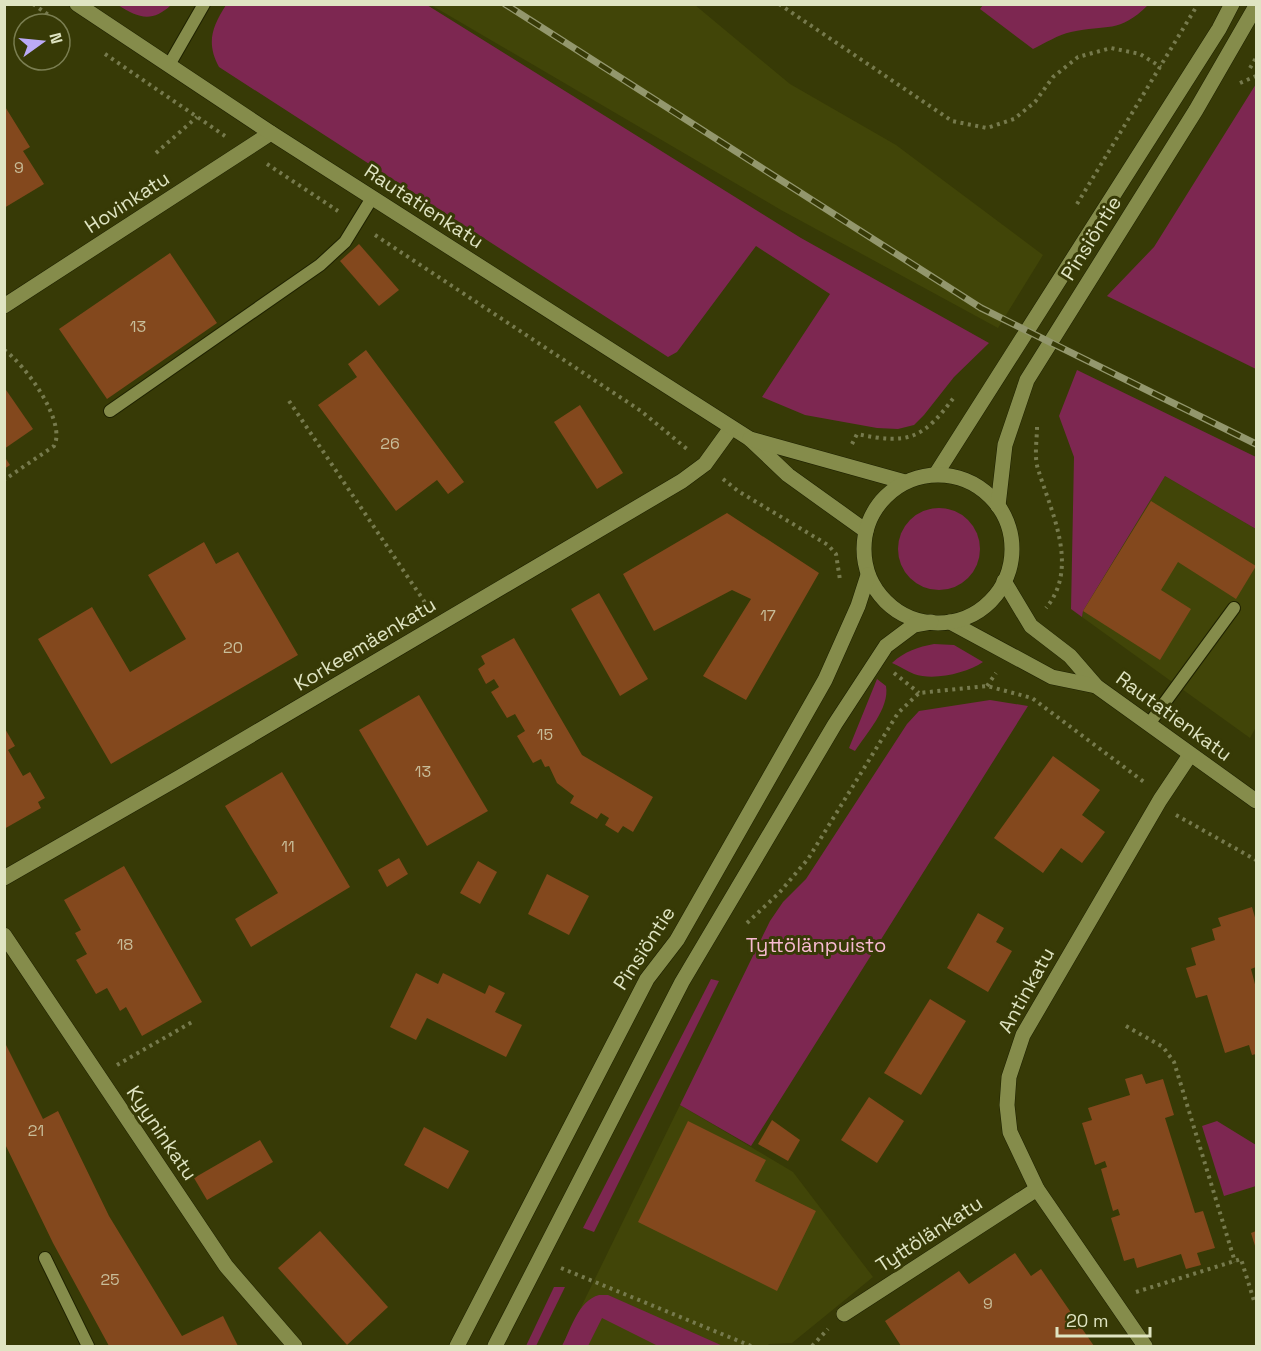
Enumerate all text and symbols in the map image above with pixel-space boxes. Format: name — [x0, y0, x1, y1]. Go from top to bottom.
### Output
north arrow — [12, 12, 72, 72]
text: N — [44, 30, 68, 46]
house number: 9 — [14, 157, 24, 178]
street label: Rautatienkatu — [359, 158, 489, 254]
street label: Hovinkatu — [80, 165, 174, 239]
street label: Pinsiöntie — [1055, 191, 1127, 285]
house number: 13 — [130, 316, 146, 337]
house number: 26 — [380, 433, 400, 454]
street label: Korkeemäenkatu — [289, 591, 441, 697]
house number: 17 — [760, 605, 776, 626]
house number: 20 — [223, 637, 243, 658]
street label: Rautatienkatu — [1111, 665, 1237, 767]
house number: 15 — [537, 724, 553, 745]
house number: 13 — [415, 761, 431, 782]
house number: 11 — [281, 836, 295, 857]
street label: Pinsiöntie — [607, 901, 681, 995]
park label: Tyttölänpuisto — [746, 932, 886, 958]
house number: 18 — [117, 934, 133, 955]
street label: Antinkatu — [992, 943, 1060, 1037]
street label: Kyyninkatu — [121, 1081, 203, 1185]
house number: 21 — [28, 1120, 44, 1141]
street label: Tyttölänkatu — [871, 1190, 987, 1278]
house number: 25 — [100, 1269, 120, 1290]
house number: 9 — [983, 1293, 993, 1314]
scale bar — [1057, 1300, 1150, 1338]
text: 20 m — [1066, 1309, 1109, 1332]

